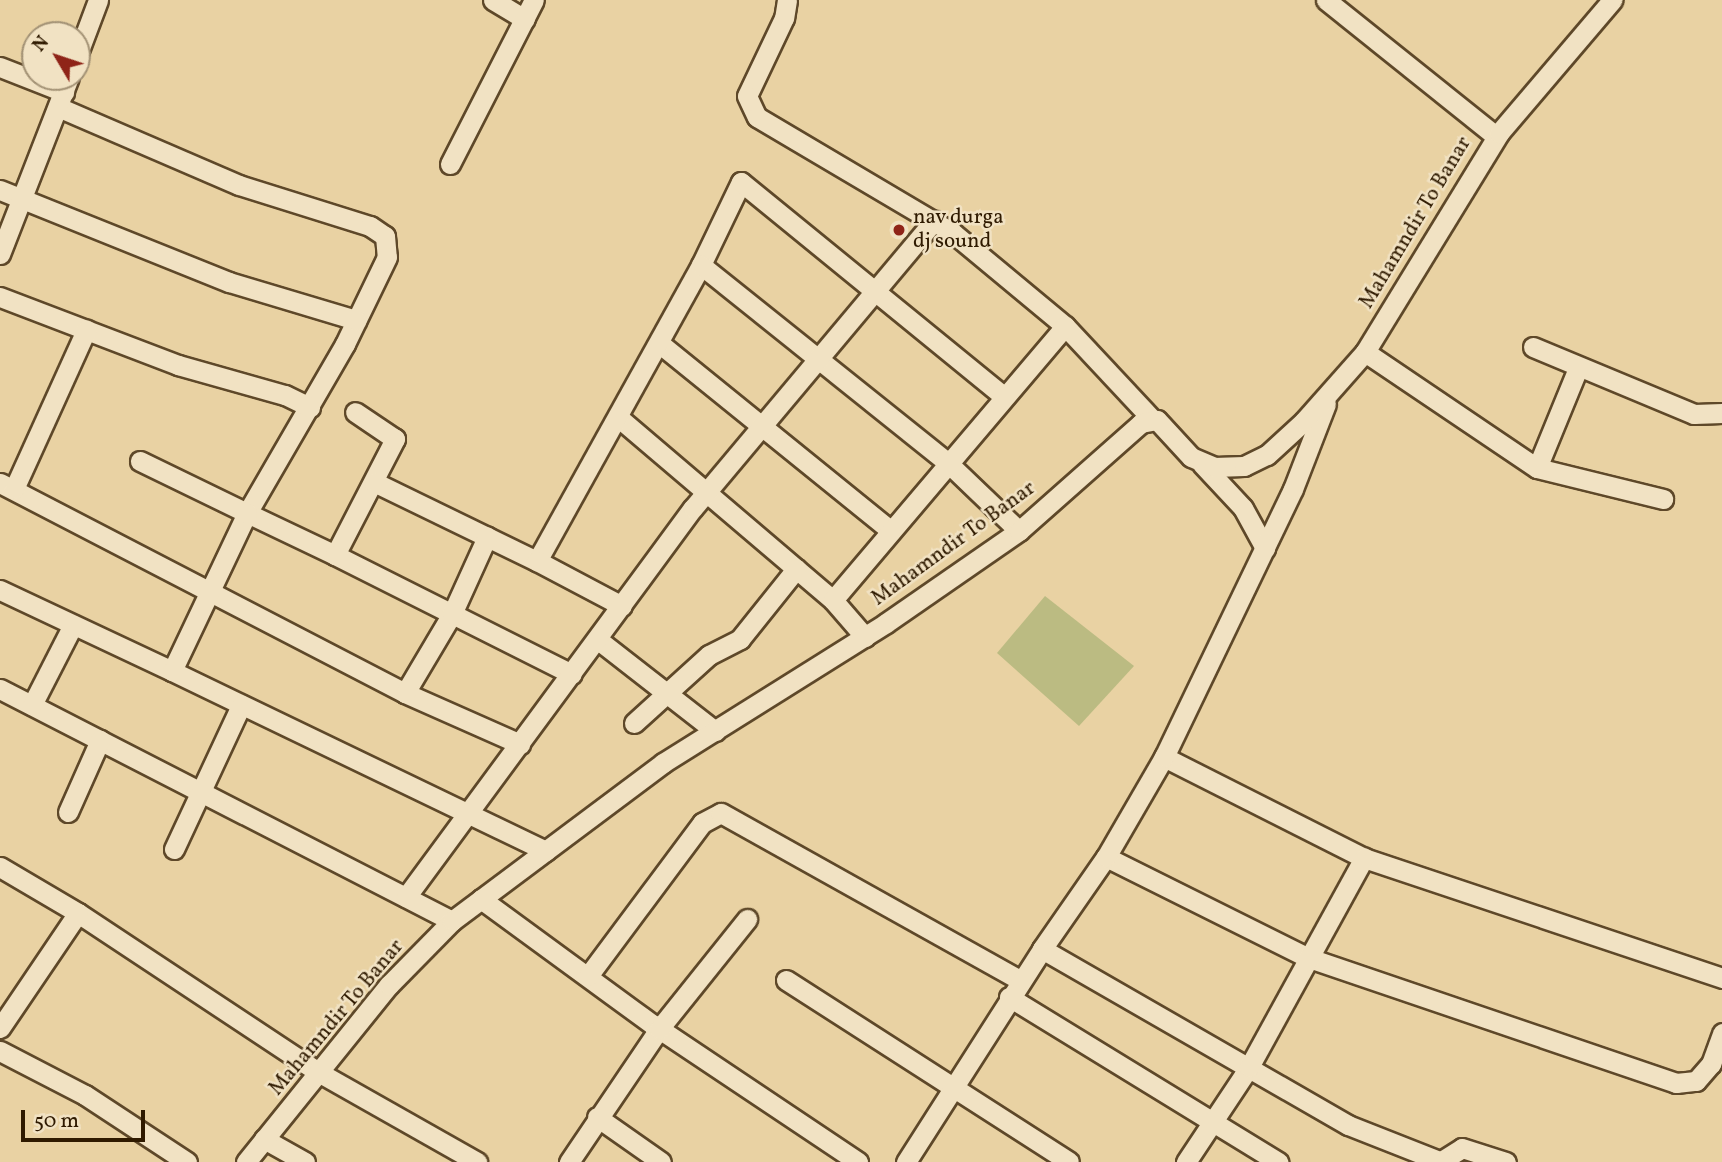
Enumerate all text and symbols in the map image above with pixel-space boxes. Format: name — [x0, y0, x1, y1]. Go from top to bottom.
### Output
north arrow — [21, 21, 91, 91]
text: N — [27, 31, 56, 58]
street label: Mahamndir To Banar — [1355, 132, 1477, 314]
place label: nav durga dj sound — [913, 205, 1004, 255]
marker: nav durga dj sound — [891, 222, 907, 238]
street label: Mahamndir To Banar — [867, 476, 1041, 612]
street label: Mahamndir To Banar — [264, 935, 410, 1101]
scale bar — [24, 1096, 149, 1140]
text: 50 m — [34, 1107, 79, 1136]

